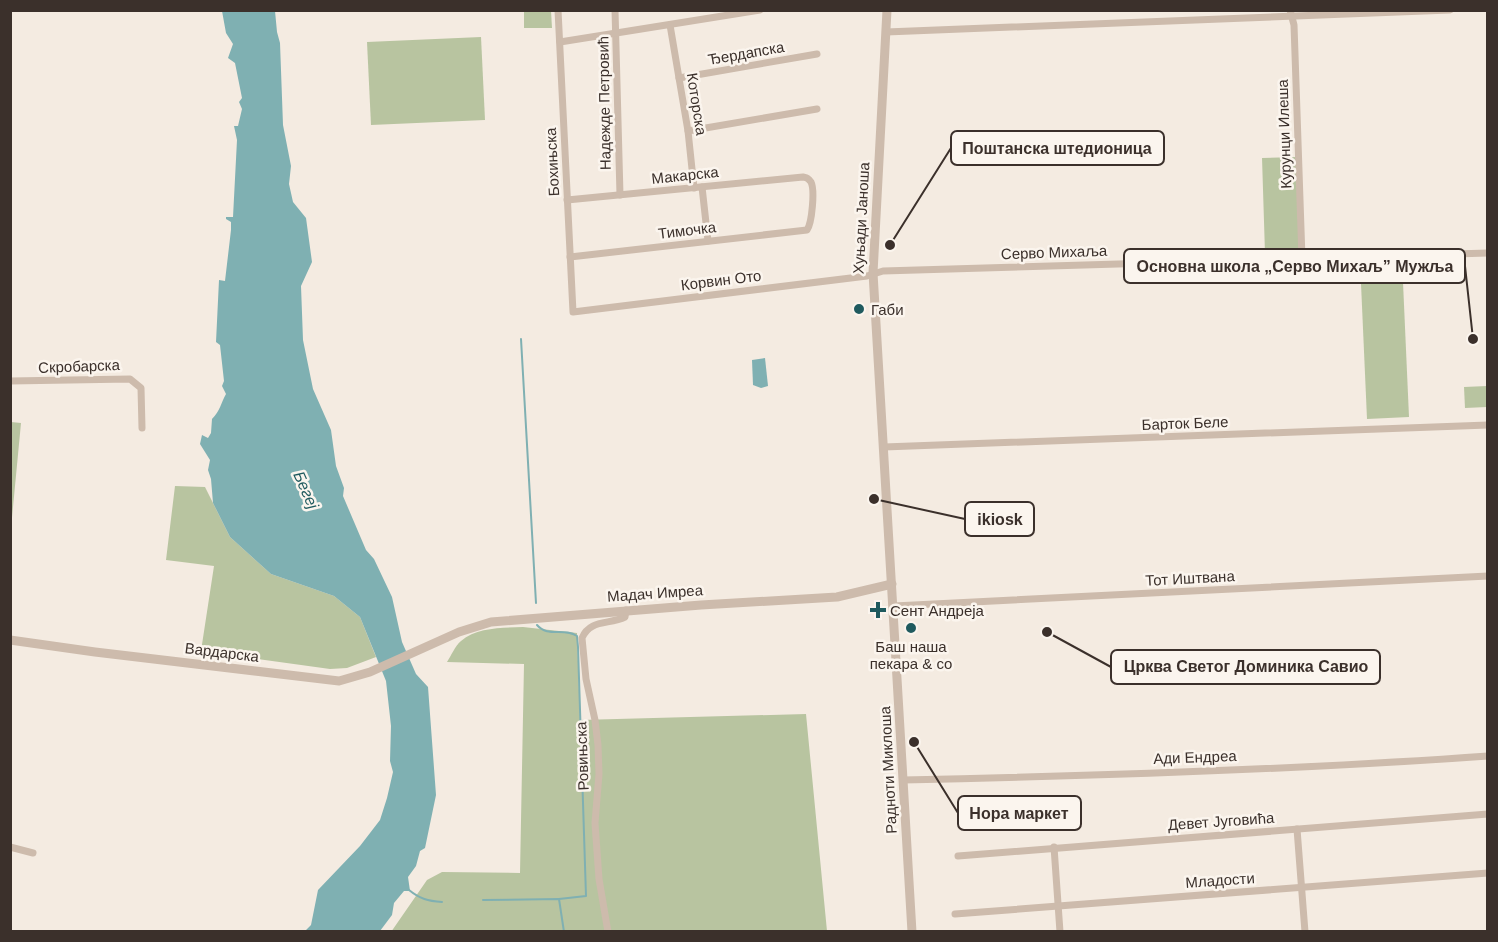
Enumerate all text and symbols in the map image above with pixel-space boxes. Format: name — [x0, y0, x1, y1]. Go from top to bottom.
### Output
street label: Надежде Петровић — [594, 36, 614, 170]
street label: Ђердапска — [706, 38, 786, 68]
street label: Которска — [684, 72, 710, 137]
street label: Курунци Илеша — [1274, 78, 1294, 189]
street label: Бохињска — [542, 127, 562, 197]
callout: Поштанска штедионица — [951, 131, 1164, 165]
text: Поштанска штедионица — [962, 140, 1152, 157]
street label: Хуњади Јаноша — [850, 161, 872, 274]
street label: Макарска — [651, 163, 720, 187]
street label: Тимочка — [657, 218, 718, 242]
street label: Серво Михаља — [1001, 242, 1108, 262]
callout: Основна школа „Серво Михаљ” Мужља — [1124, 249, 1465, 283]
text: Основна школа „Серво Михаљ” Мужља — [1137, 258, 1453, 275]
street label: Корвин Ото — [680, 267, 762, 293]
place label: Габи — [871, 301, 904, 318]
marker: Габи — [852, 302, 866, 316]
street label: Скробарска — [38, 356, 121, 376]
street label: Барток Беле — [1141, 413, 1229, 433]
water label: Бегеј — [290, 469, 322, 512]
callout: ikiosk — [965, 502, 1034, 536]
text: ikiosk — [977, 511, 1023, 528]
street label: Тот Иштвана — [1145, 567, 1236, 589]
street label: Мадач Имреа — [607, 581, 704, 605]
place label: Сент Андреја — [890, 602, 985, 619]
marker: Сент Андреја — [871, 603, 885, 617]
marker: Баш наша пекара & co — [904, 621, 918, 635]
place label: Баш наша пекара & co — [870, 638, 952, 672]
street label: Вардарска — [184, 639, 261, 665]
callout: Црква Светог Доминика Савио — [1111, 650, 1380, 684]
text: Црква Светог Доминика Савио — [1124, 658, 1369, 675]
street label: Радноти Миклоша — [876, 705, 900, 834]
street label: Ровињска — [572, 721, 592, 791]
street label: Ади Ендреа — [1153, 747, 1238, 767]
callout: Нора маркет — [958, 796, 1081, 830]
text: Нора маркет — [969, 805, 1069, 822]
street label: Девет Југовића — [1167, 809, 1275, 833]
street label: Младости — [1185, 869, 1255, 891]

